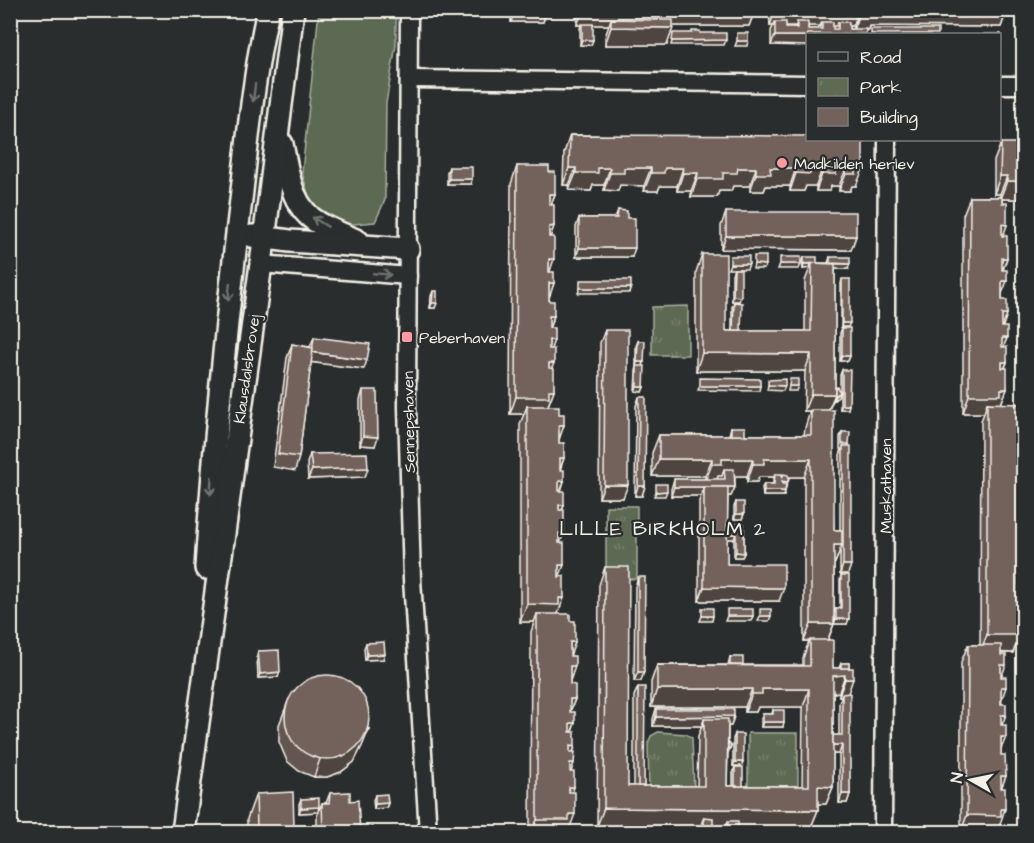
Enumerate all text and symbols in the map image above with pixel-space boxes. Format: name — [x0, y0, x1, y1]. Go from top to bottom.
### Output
legend — [806, 33, 1001, 141]
text: Road — [860, 45, 901, 70]
text: Park — [860, 75, 902, 100]
one-way arrow — [248, 83, 259, 103]
text: Building — [860, 105, 918, 131]
place label: Madkilden herlev — [794, 153, 915, 175]
marker: Madkilden herlev — [775, 156, 789, 170]
one-way arrow — [311, 216, 328, 229]
one-way arrow — [372, 269, 392, 280]
one-way arrow — [224, 281, 235, 301]
street label: Klausdalsbrovej — [228, 313, 266, 425]
place label: Peberhaven — [419, 327, 505, 349]
marker: Peberhaven — [400, 330, 414, 344]
street label: Sennepshaven — [397, 371, 421, 473]
street label: Muskathaven — [875, 439, 897, 533]
one-way arrow — [206, 475, 217, 495]
district label: LILLE BIRKHOLM 2 — [559, 515, 767, 543]
north arrow — [941, 750, 1001, 810]
text: N — [946, 771, 969, 784]

